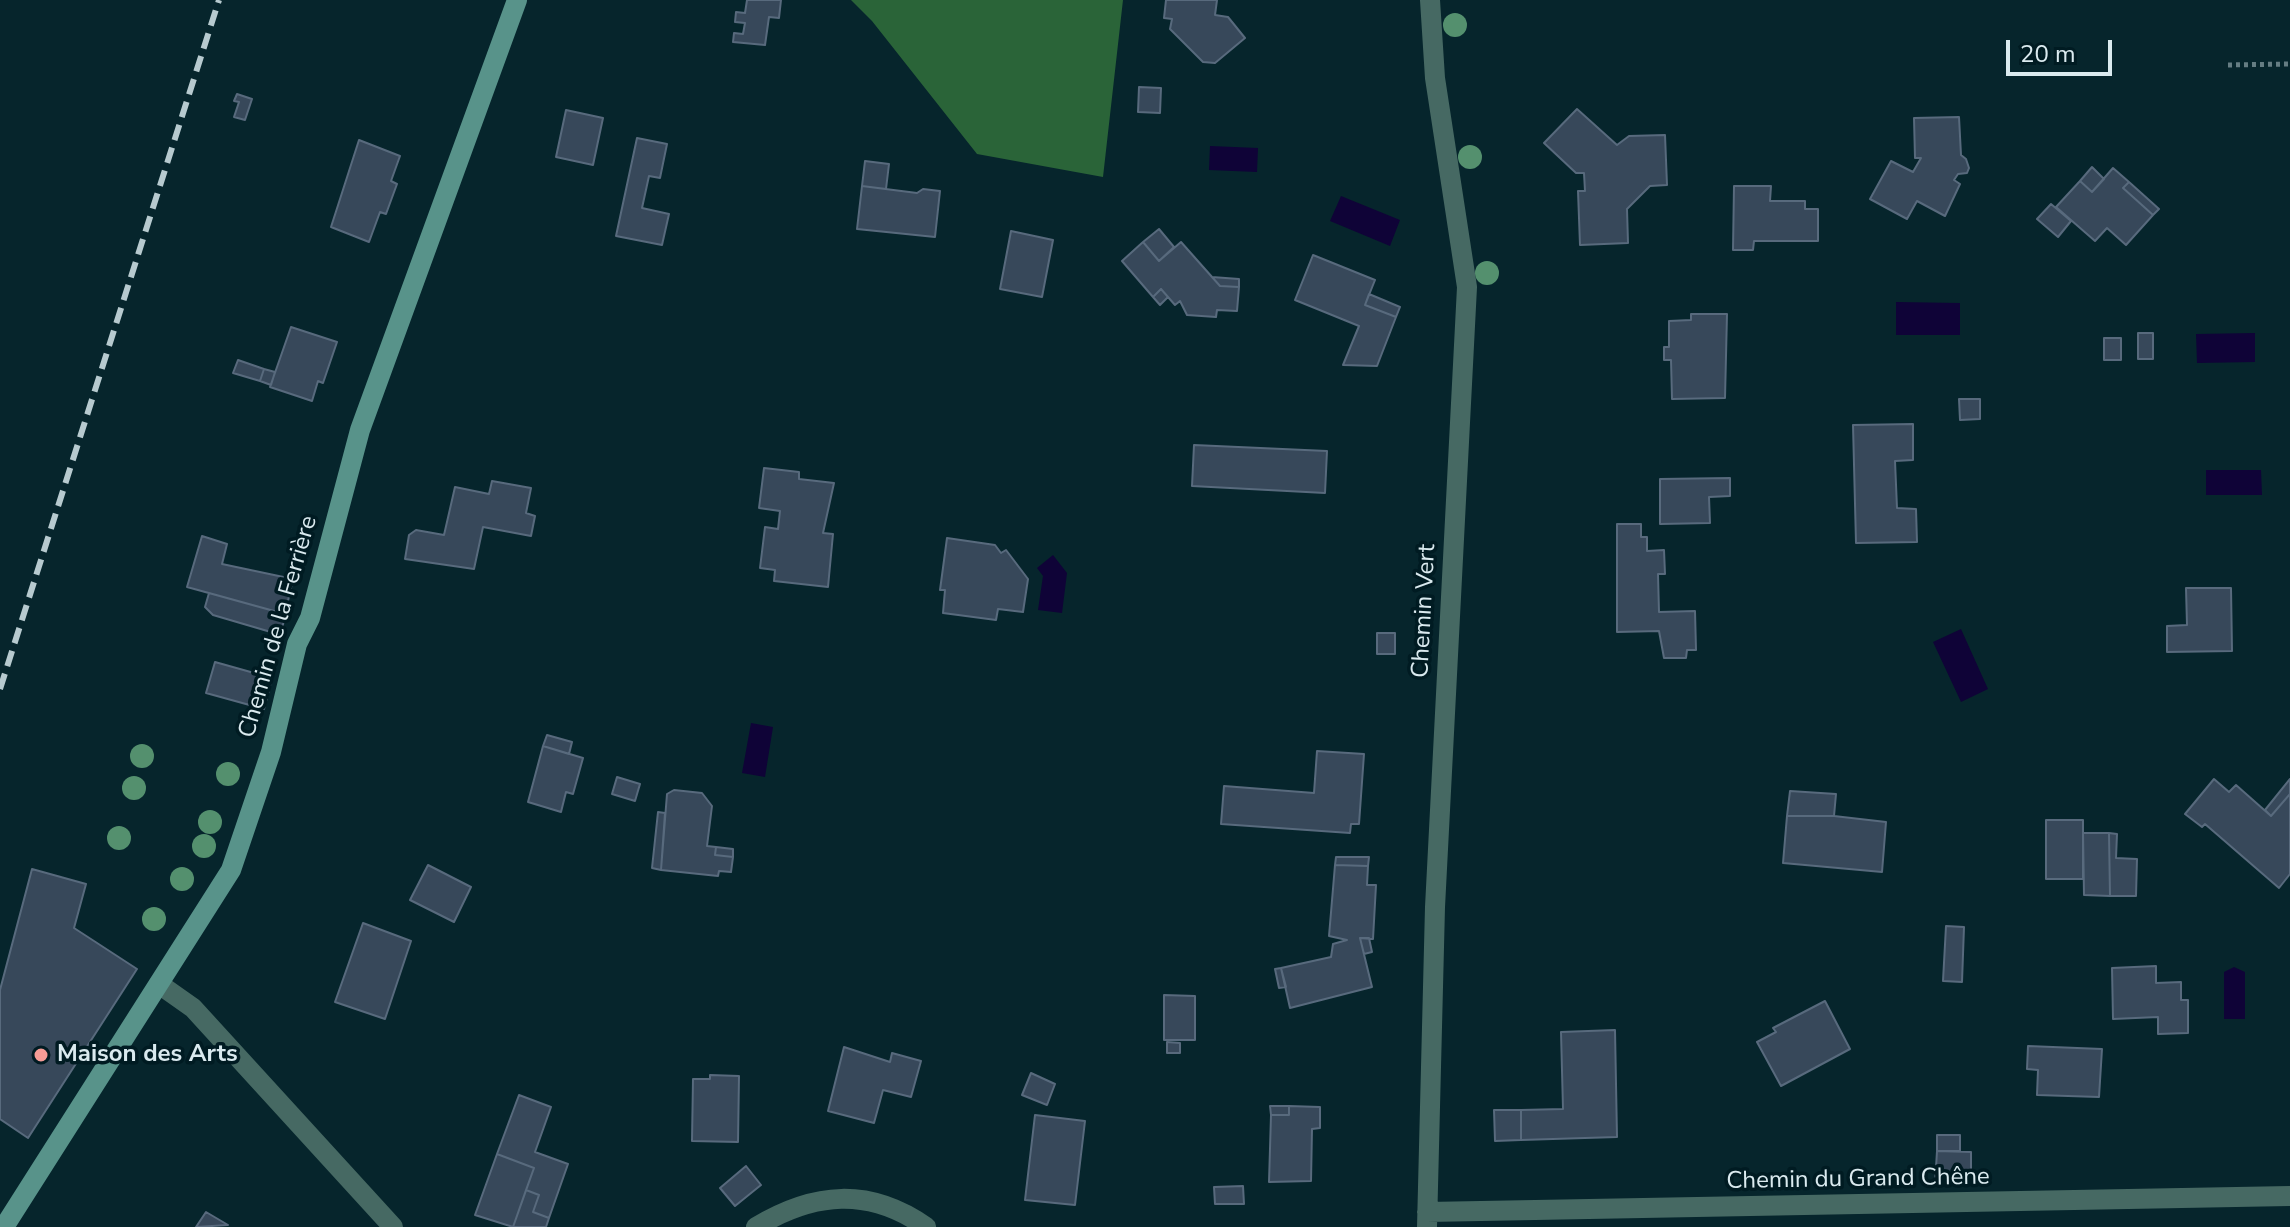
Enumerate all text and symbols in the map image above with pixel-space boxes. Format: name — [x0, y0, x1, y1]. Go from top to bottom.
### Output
scale bar — [2010, 24, 2116, 74]
text: 20 m — [2020, 38, 2076, 70]
street label: Chemin de la Ferrière — [234, 513, 324, 741]
street label: Chemin Vert — [1407, 543, 1443, 679]
place label: Maison des Arts — [57, 1041, 238, 1069]
marker: Maison des Arts — [32, 1046, 50, 1064]
street label: Chemin du Grand Chêne — [1726, 1163, 1990, 1197]

